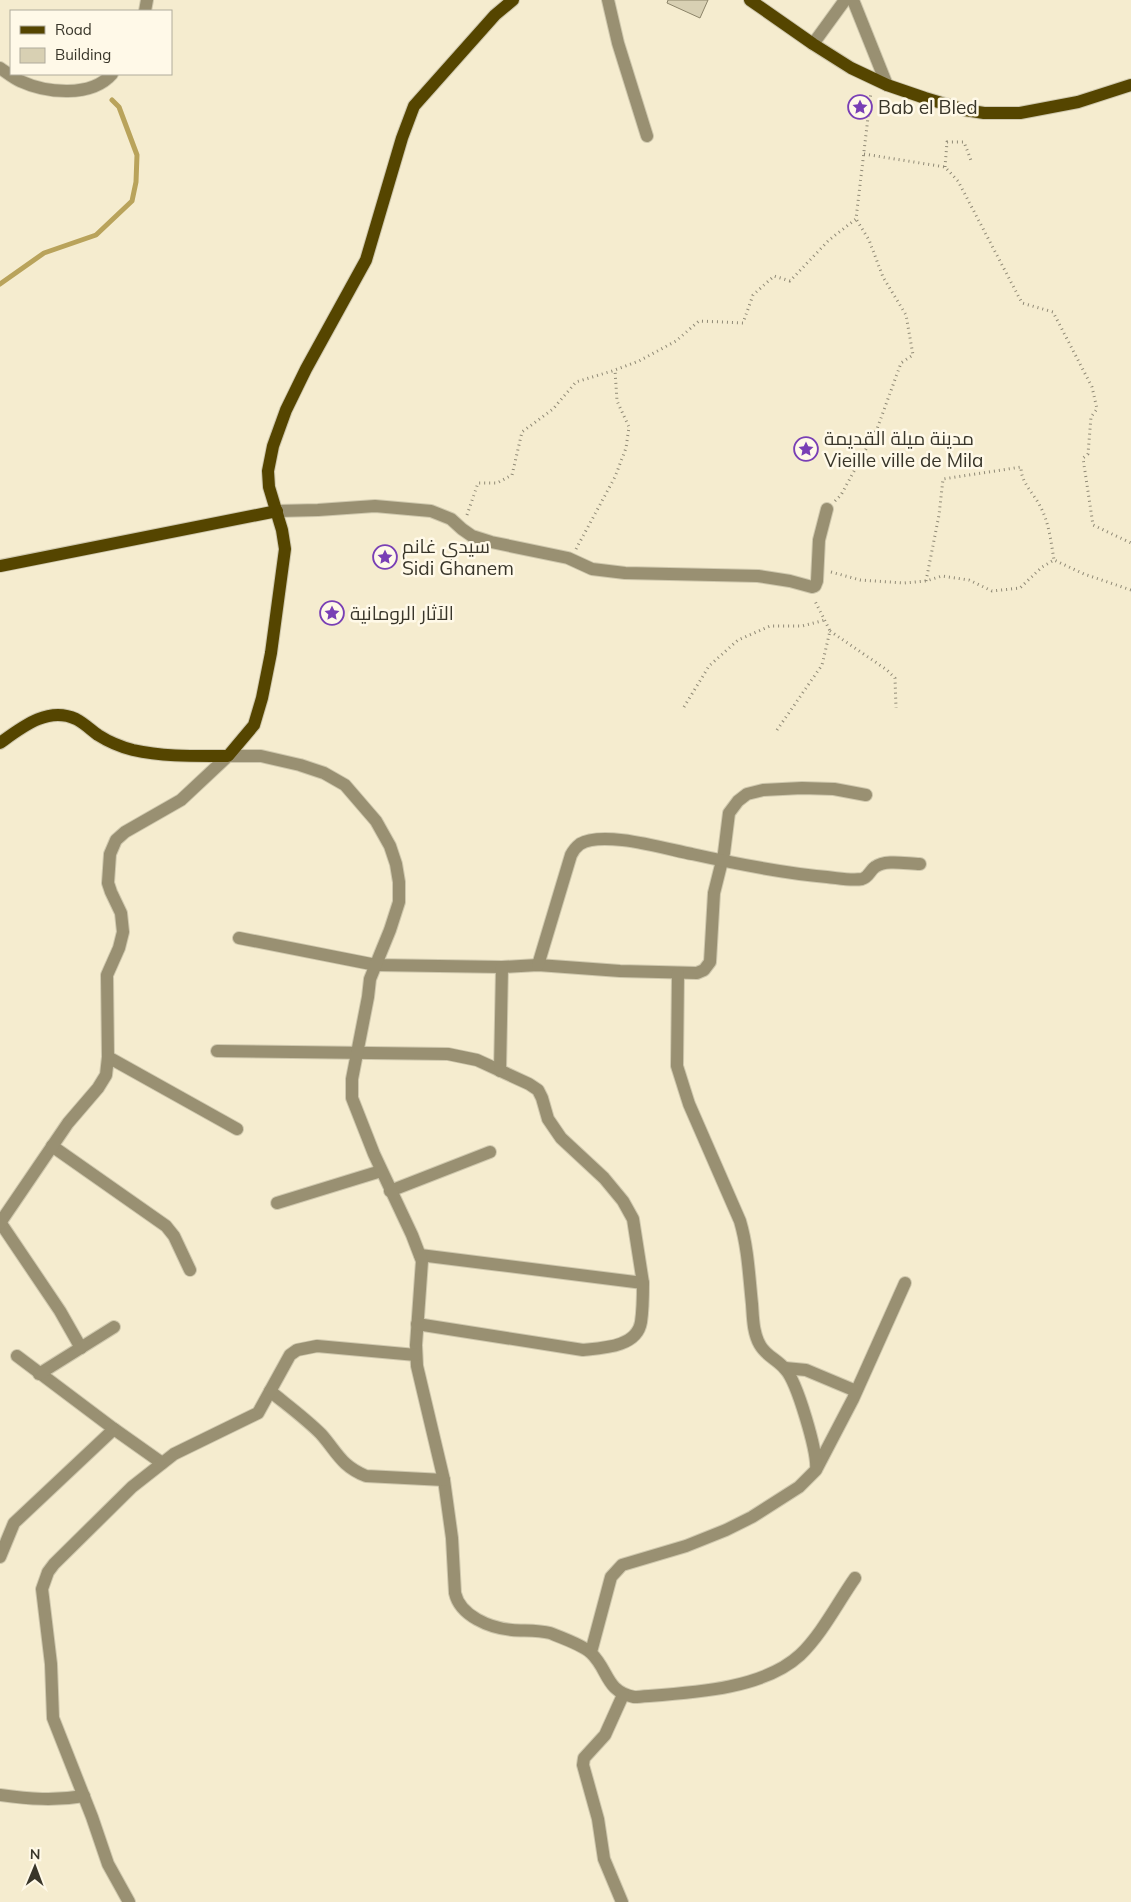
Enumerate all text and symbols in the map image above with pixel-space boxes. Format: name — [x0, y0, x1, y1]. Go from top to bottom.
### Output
legend — [10, 10, 172, 75]
text: Road — [55, 20, 92, 39]
text: Building — [55, 45, 111, 64]
place icon: Bab el Bled — [847, 94, 873, 120]
place label: Bab el Bled — [878, 95, 978, 119]
place label: مدينة ميلة القديمة Vieille ville de Mila — [824, 426, 983, 472]
place icon: مدينة ميلة القديمة Vieille ville de Mila — [793, 436, 819, 462]
place label: سيدي غانم Sidi Ghanem — [402, 534, 514, 580]
place icon: سيدي غانم Sidi Ghanem — [372, 544, 398, 570]
place icon: الآثار الرومانية — [319, 600, 345, 626]
place label: الآثار الرومانية — [350, 601, 454, 625]
north arrow — [10, 1842, 60, 1892]
text: N — [30, 1845, 41, 1863]

